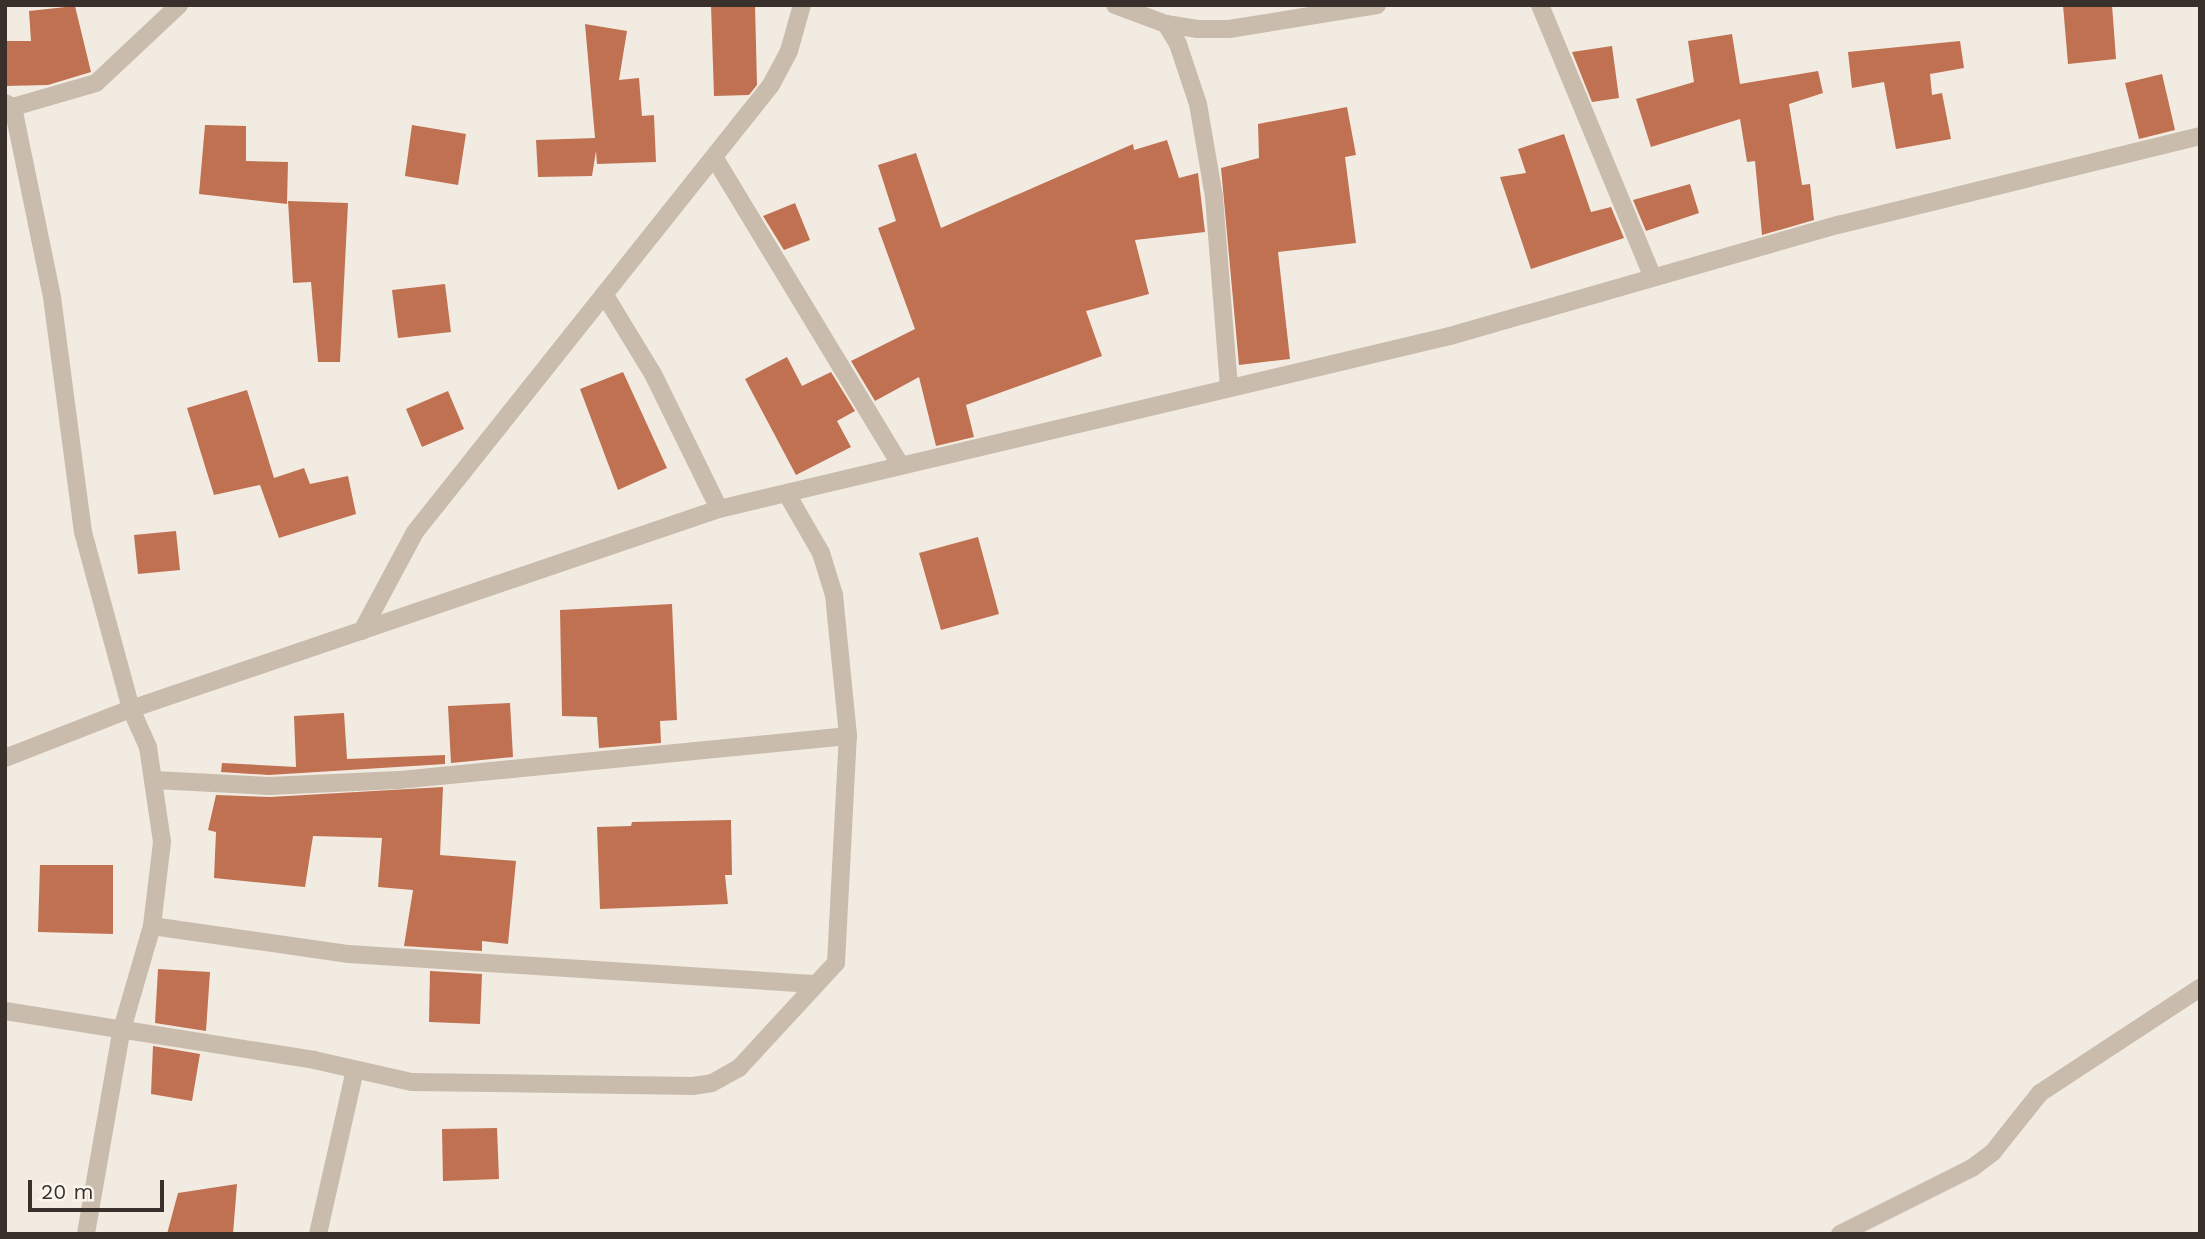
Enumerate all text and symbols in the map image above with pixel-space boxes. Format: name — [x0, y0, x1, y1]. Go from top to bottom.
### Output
scale bar — [32, 1166, 168, 1210]
text: 20 m — [41, 1179, 93, 1204]

